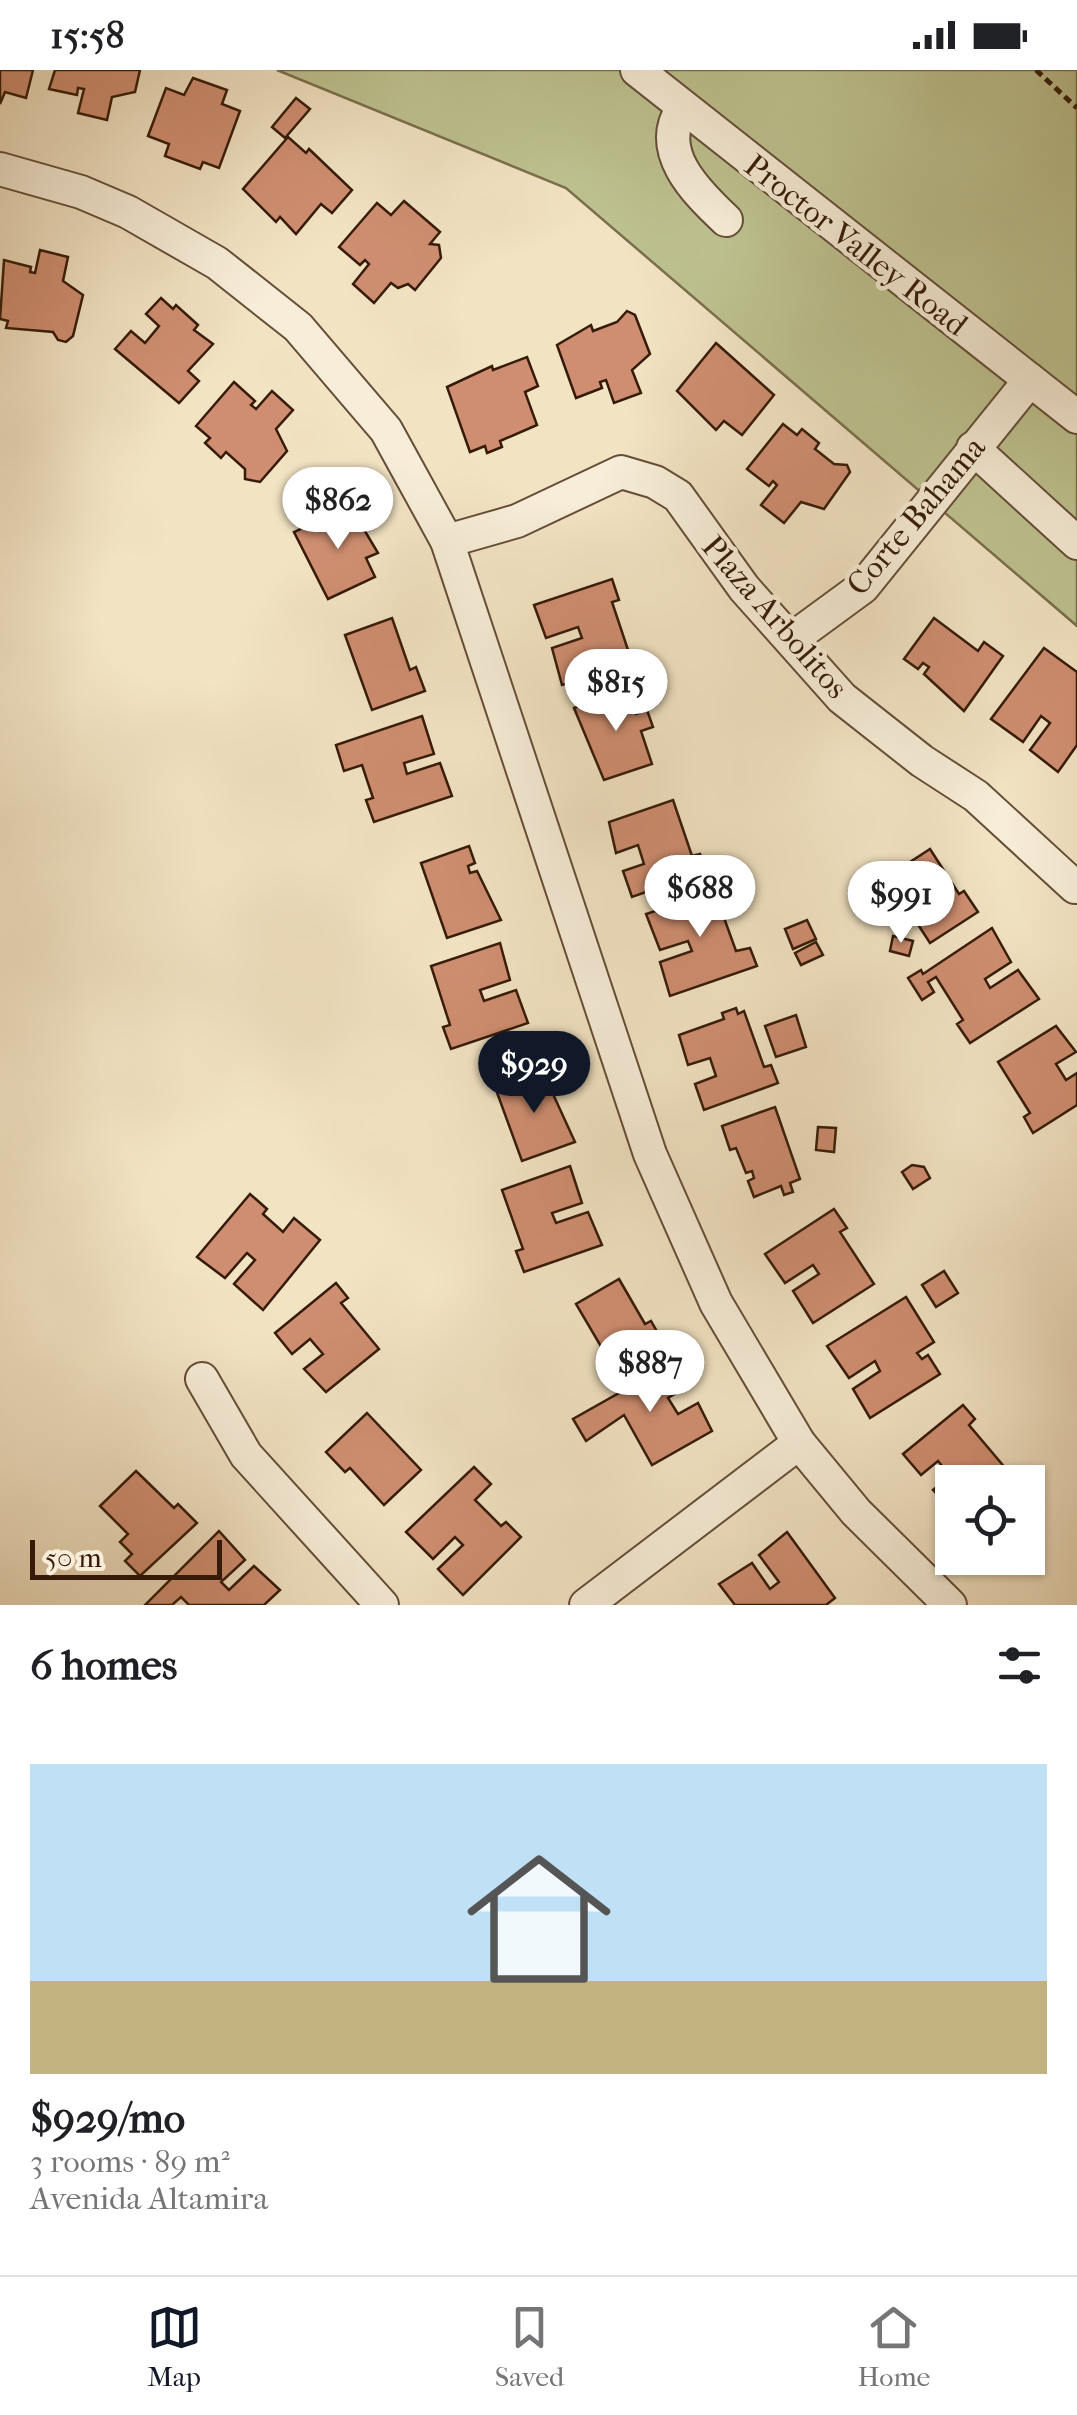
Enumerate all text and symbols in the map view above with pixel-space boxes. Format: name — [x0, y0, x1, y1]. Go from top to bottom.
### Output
text: 15:58 — [50, 13, 125, 58]
street label: Proctor Valley Road — [737, 147, 975, 344]
street label: Corte Bahama — [839, 428, 994, 603]
pin: $862 — [279, 467, 397, 552]
text: $862 — [304, 481, 372, 518]
street label: Plaza Arbolitos — [694, 528, 856, 706]
pin: $815 — [557, 649, 675, 734]
text: $815 — [587, 663, 645, 700]
pin: $688 — [641, 855, 759, 940]
pin: $991 — [842, 861, 960, 946]
text: $688 — [666, 869, 734, 906]
text: $991 — [870, 875, 932, 912]
pin: $929 — [475, 1031, 593, 1116]
text: $929 — [500, 1045, 568, 1082]
pin: $887 — [591, 1330, 709, 1415]
text: $887 — [617, 1344, 683, 1381]
map controls — [935, 1465, 1045, 1575]
button: locate — [935, 1465, 1045, 1575]
scale bar — [30, 1535, 222, 1580]
text: 50 m — [45, 1541, 102, 1574]
icon: filters — [992, 1638, 1047, 1693]
text: 6 homes — [30, 1641, 177, 1690]
icon: home — [449, 1829, 629, 2009]
text: $929/mo — [30, 2094, 185, 2143]
text: 3 rooms · 89 m² — [30, 2143, 230, 2180]
text: Avenida Altamira — [30, 2180, 268, 2217]
tab: Map — [147, 2300, 202, 2393]
tab: Saved — [495, 2300, 564, 2393]
tab: Home — [858, 2300, 930, 2393]

